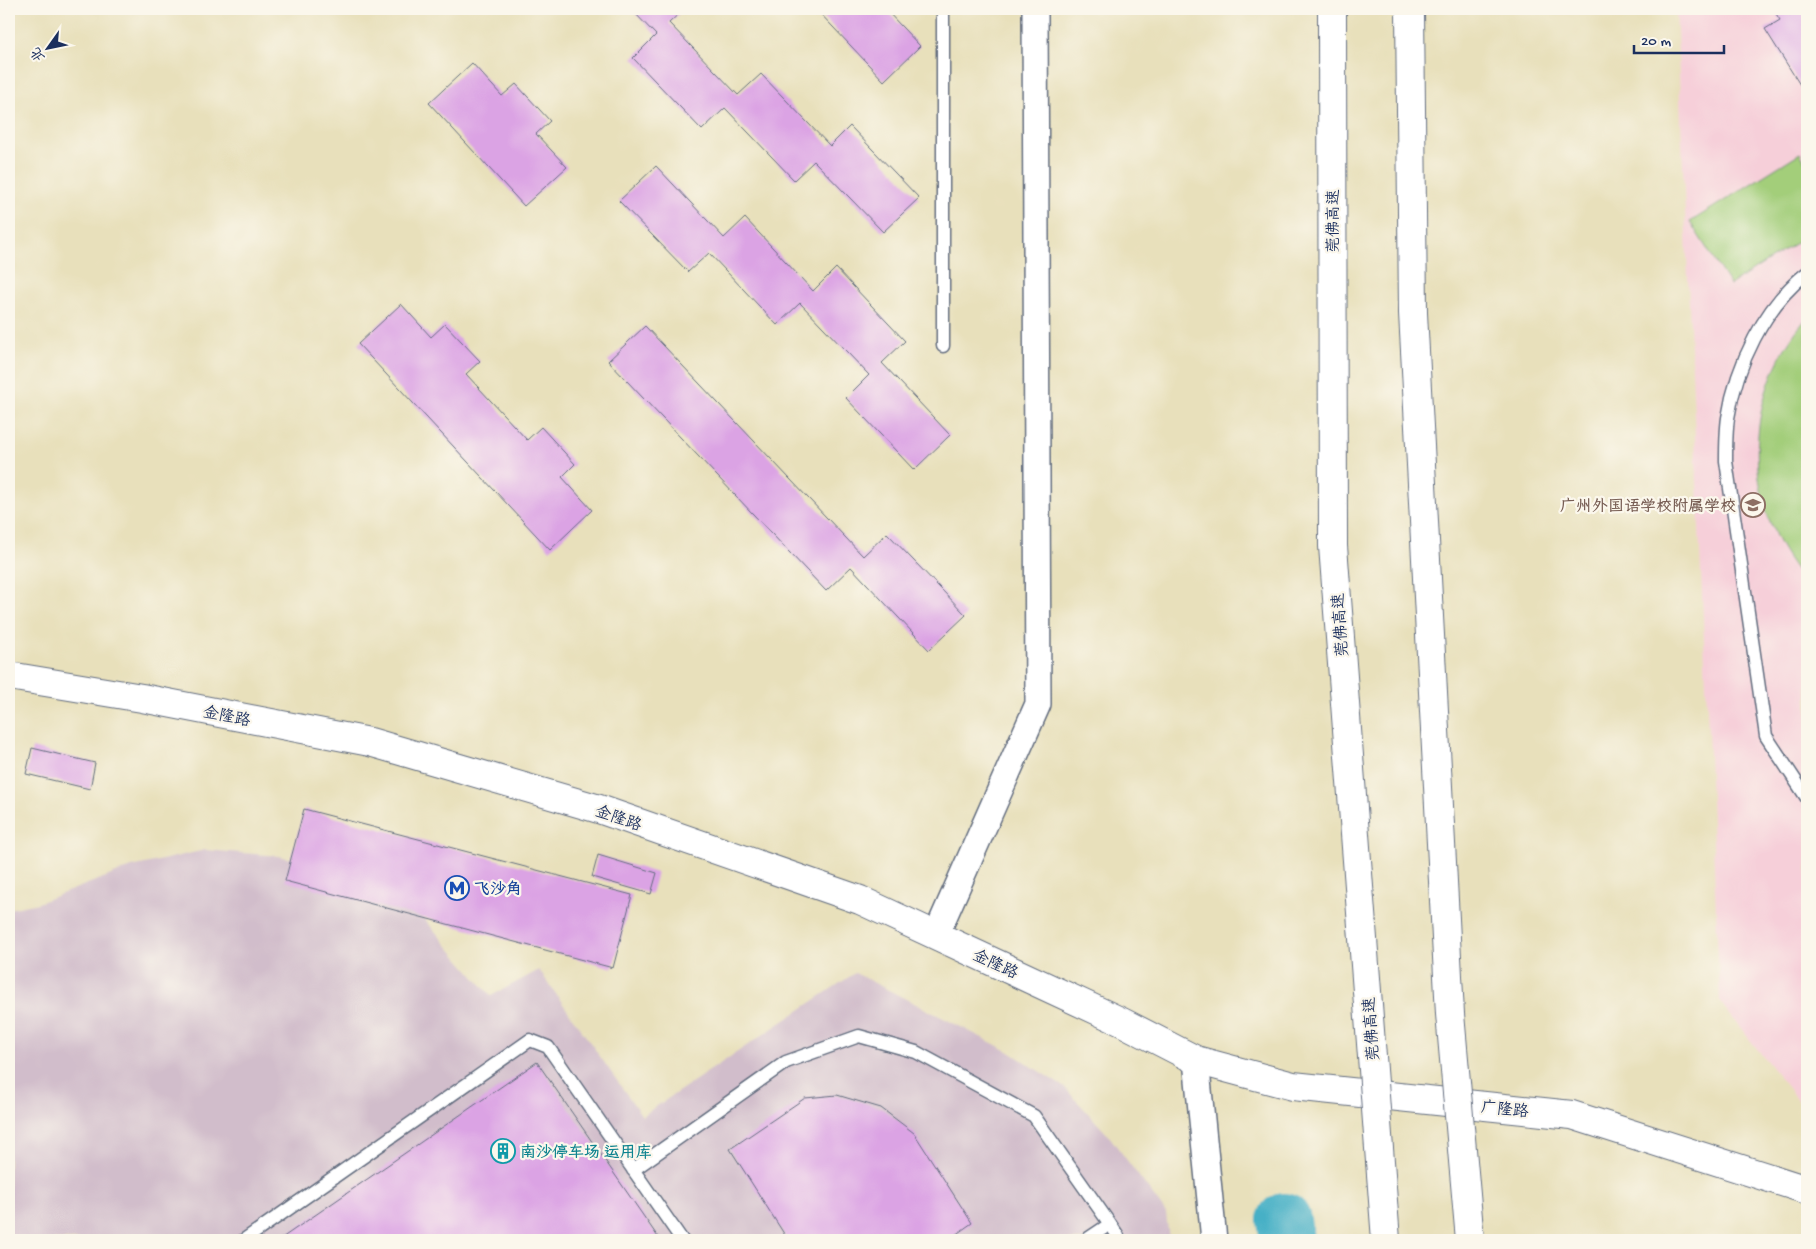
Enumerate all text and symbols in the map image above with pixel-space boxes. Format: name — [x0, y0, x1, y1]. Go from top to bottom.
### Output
north arrow — [22, 22, 72, 72]
scale bar — [1634, 22, 1724, 54]
text: 20 m — [1641, 33, 1671, 51]
text: 北 — [28, 43, 50, 64]
street label: 莞佛高速 — [1324, 189, 1345, 253]
school or university icon: 广州外国语学校附属学校 — [1740, 492, 1766, 518]
place label: 广州外国语学校附属学校 — [1560, 497, 1736, 518]
street label: 莞佛高速 — [1329, 592, 1354, 657]
street label: 金隆路 — [201, 703, 252, 732]
street label: 金隆路 — [592, 802, 644, 837]
metro station icon: 飞沙角 — [444, 875, 470, 901]
place label: 飞沙角 — [474, 880, 522, 901]
street label: 金隆路 — [969, 946, 1021, 985]
street label: 莞佛高速 — [1360, 996, 1385, 1061]
street label: 广隆路 — [1480, 1098, 1530, 1123]
building icon: 南沙停车场 运用库 — [490, 1138, 516, 1164]
place label: 南沙停车场 运用库 — [520, 1143, 652, 1164]

